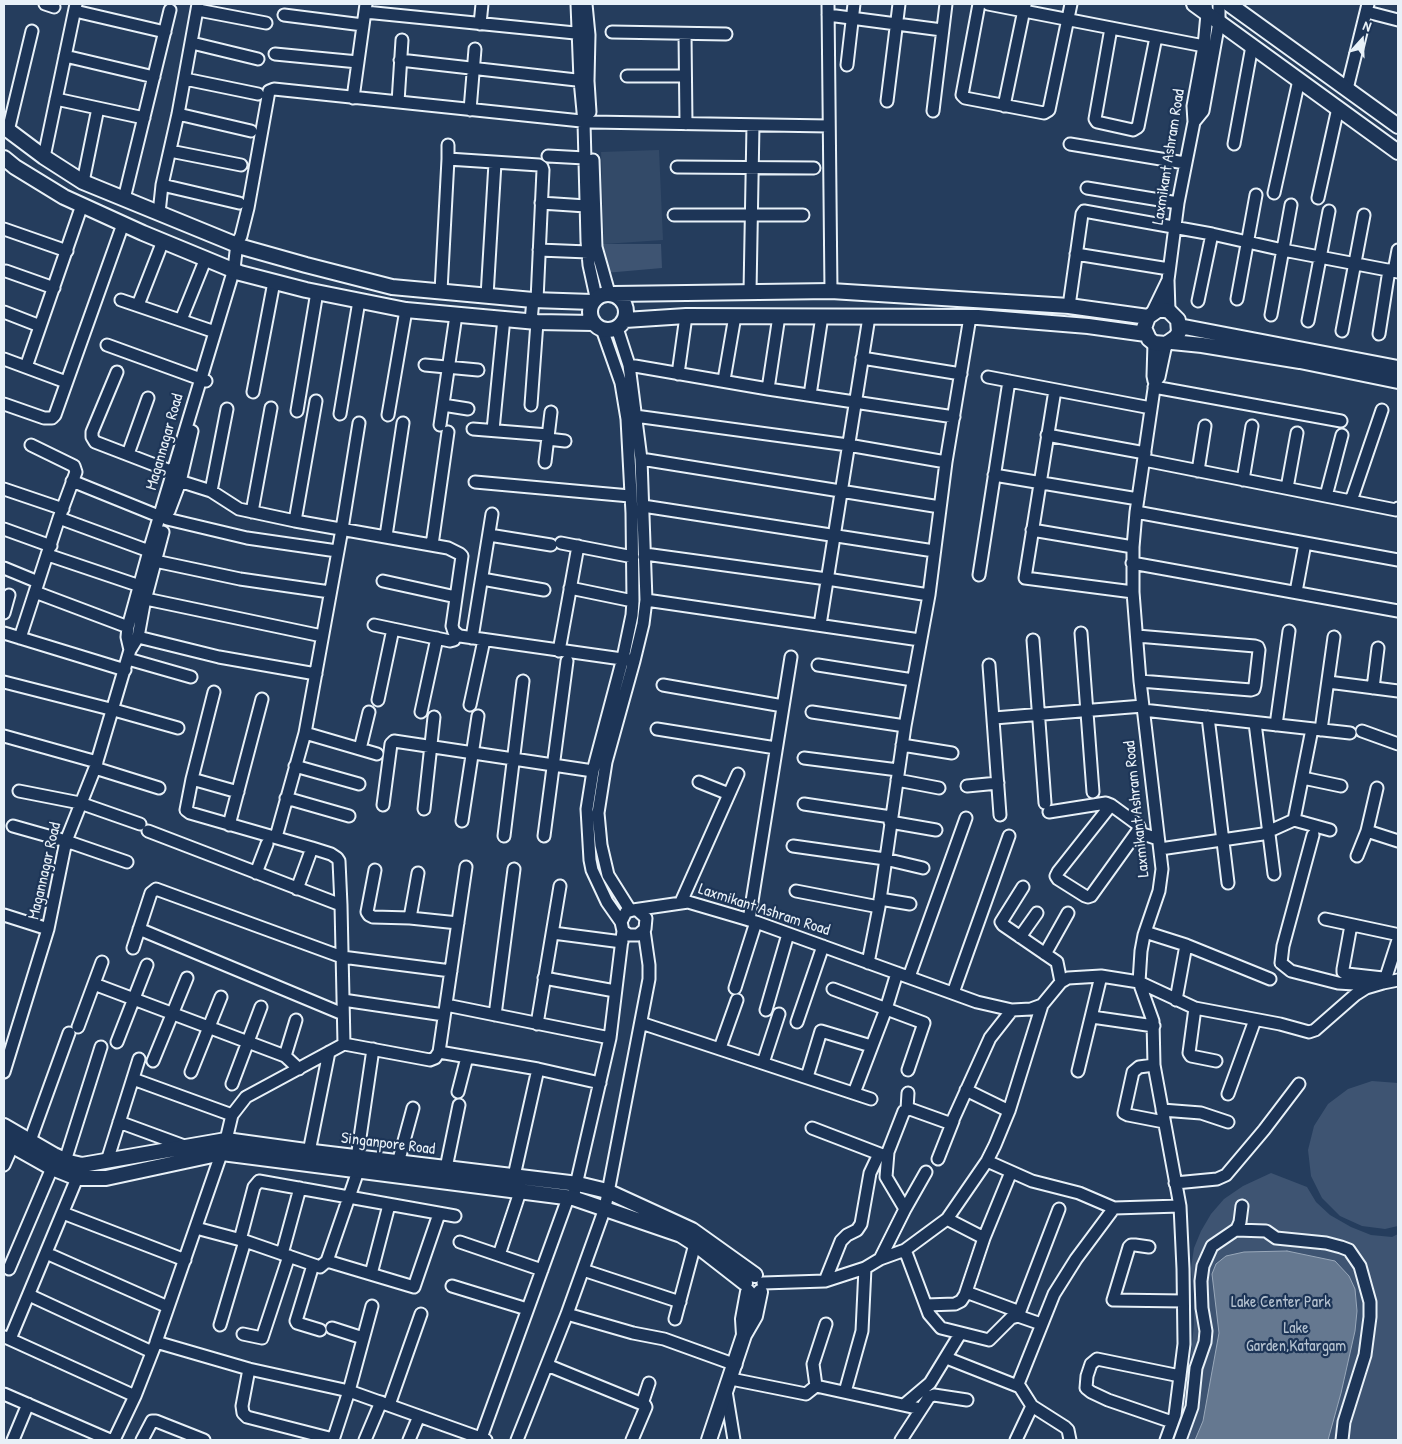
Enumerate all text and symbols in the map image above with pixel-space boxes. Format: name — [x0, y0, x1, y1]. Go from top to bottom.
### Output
north arrow — [1337, 15, 1387, 65]
text: N — [1361, 15, 1374, 36]
street label: Laxmikant Ashram Road — [1149, 88, 1189, 226]
street label: Magannagar Road — [142, 392, 188, 492]
street label: Laxmikant Ashram Road — [1120, 740, 1154, 878]
street label: Magannagar Road — [24, 820, 66, 922]
street label: Laxmikant Ashram Road — [696, 880, 832, 940]
street label: Singanpore Road — [340, 1129, 436, 1159]
park label: Lake Center Park — [1231, 1293, 1331, 1313]
park label: Lake Garden,Katargam — [1246, 1319, 1346, 1357]

